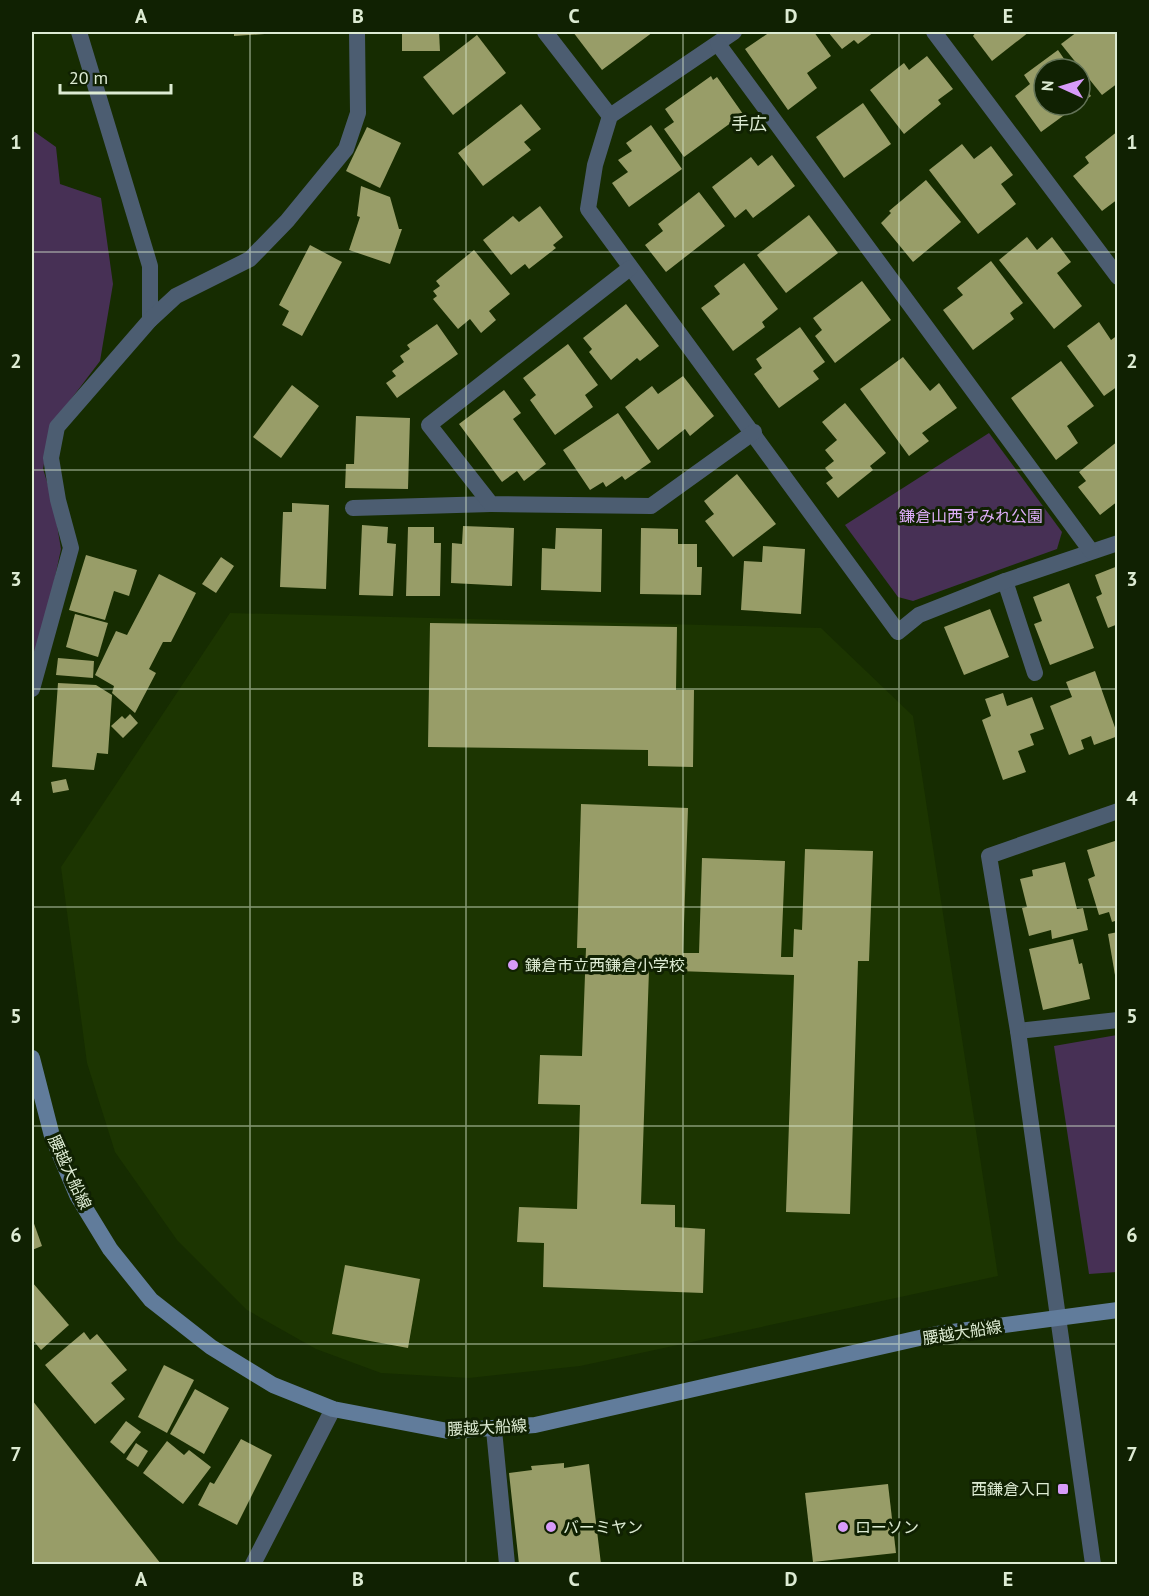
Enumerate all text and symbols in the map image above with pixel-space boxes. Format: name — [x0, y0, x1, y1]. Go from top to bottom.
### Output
text: A — [135, 3, 148, 29]
text: B — [352, 3, 364, 29]
text: C — [568, 3, 580, 29]
text: D — [785, 3, 798, 29]
text: E — [1003, 3, 1013, 29]
scale bar — [60, 57, 171, 95]
north arrow — [1032, 57, 1092, 117]
text: 20 m — [69, 66, 108, 89]
text: N — [1037, 80, 1057, 92]
district label: 手広 — [731, 112, 767, 135]
text: 1 — [10, 129, 22, 155]
text: 1 — [1126, 129, 1138, 155]
text: 2 — [10, 348, 22, 374]
text: 2 — [1126, 348, 1138, 374]
park label: 鎌倉山西すみれ公園 — [899, 506, 1043, 526]
text: 3 — [10, 566, 22, 592]
text: 3 — [1126, 566, 1138, 592]
text: 4 — [10, 785, 22, 811]
text: 4 — [1126, 785, 1138, 811]
place label: 鎌倉市立西鎌倉小学校 — [525, 955, 685, 975]
marker: 鎌倉市立西鎌倉小学校 — [506, 958, 520, 972]
text: 5 — [10, 1003, 22, 1029]
text: 5 — [1126, 1003, 1138, 1029]
street label: 腰越大船線 — [44, 1132, 96, 1212]
text: 6 — [10, 1222, 22, 1248]
text: 6 — [1126, 1222, 1138, 1248]
street label: 腰越大船線 — [921, 1316, 1003, 1348]
street label: 腰越大船線 — [447, 1415, 527, 1439]
text: 7 — [10, 1441, 22, 1467]
text: 7 — [1126, 1441, 1138, 1467]
place label: 西鎌倉入口 — [971, 1479, 1051, 1499]
marker: 西鎌倉入口 — [1056, 1482, 1070, 1496]
place label: バーミヤン — [563, 1517, 643, 1537]
place label: ローソン — [855, 1517, 919, 1537]
marker: バーミヤン — [544, 1520, 558, 1534]
marker: ローソン — [836, 1520, 850, 1534]
text: A — [135, 1566, 148, 1592]
text: B — [352, 1566, 364, 1592]
text: C — [568, 1566, 580, 1592]
text: D — [785, 1566, 798, 1592]
text: E — [1003, 1566, 1013, 1592]

